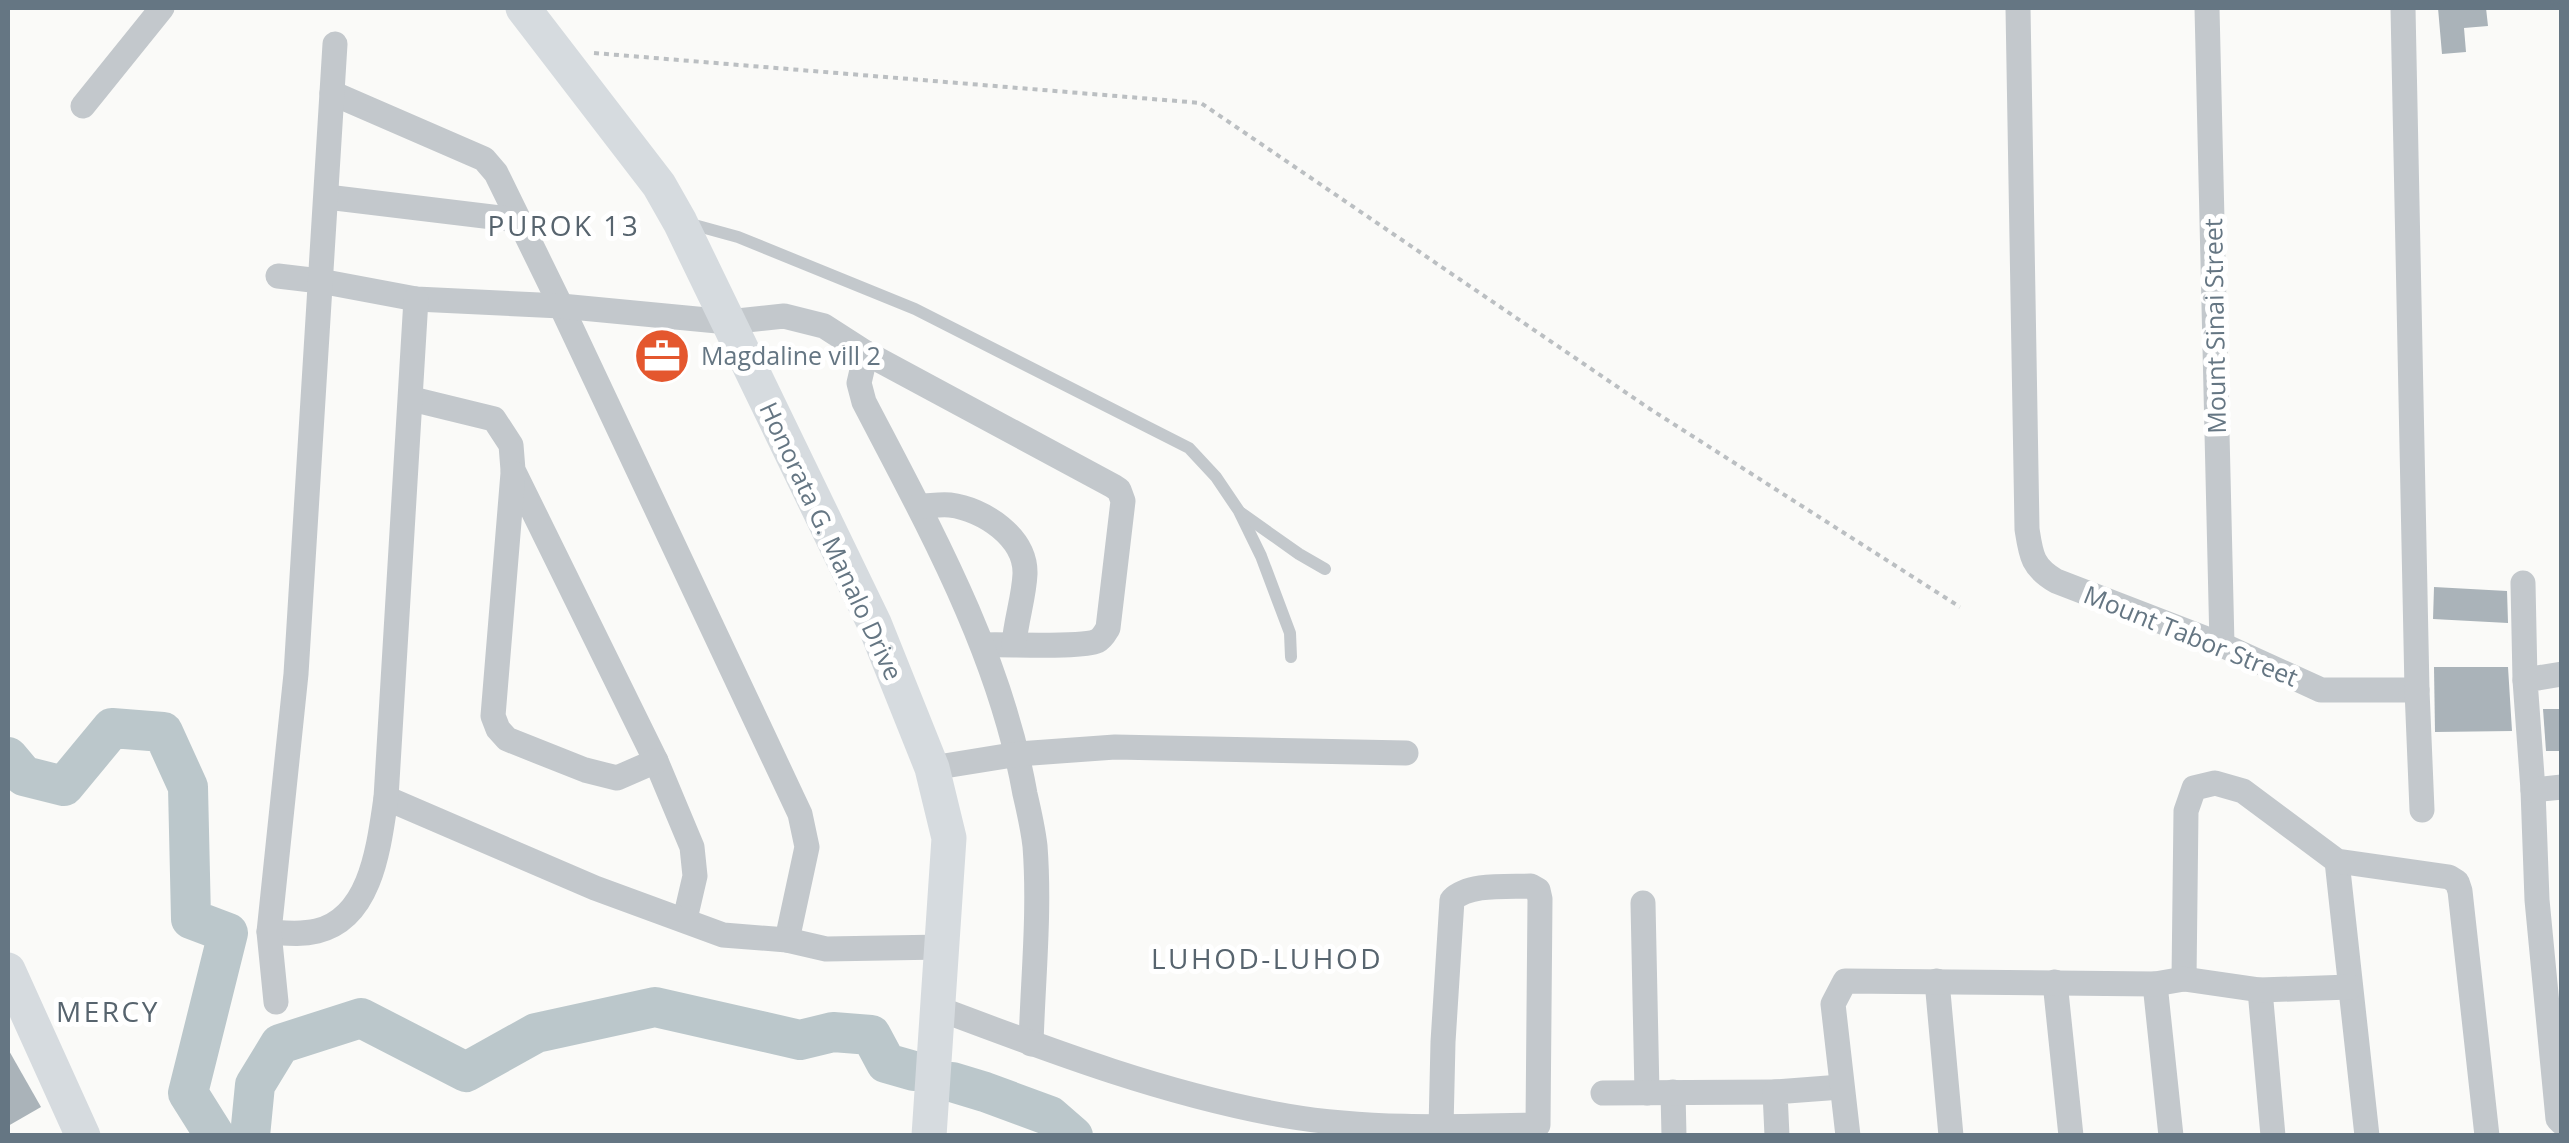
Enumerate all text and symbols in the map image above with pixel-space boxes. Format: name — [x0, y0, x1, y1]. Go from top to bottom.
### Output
district label: PUROK 13 — [488, 206, 640, 244]
street label: Mount Sinai Street — [2195, 218, 2233, 434]
office icon: Magdaline vill 2 — [632, 326, 692, 386]
place label: Magdaline vill 2 — [701, 338, 881, 372]
street label: Honorata G. Manalo Drive — [752, 396, 911, 685]
street label: Mount Tabor Street — [2079, 577, 2304, 694]
district label: LUHOD-LUHOD — [1151, 939, 1383, 977]
district label: MERCY — [56, 992, 160, 1030]

